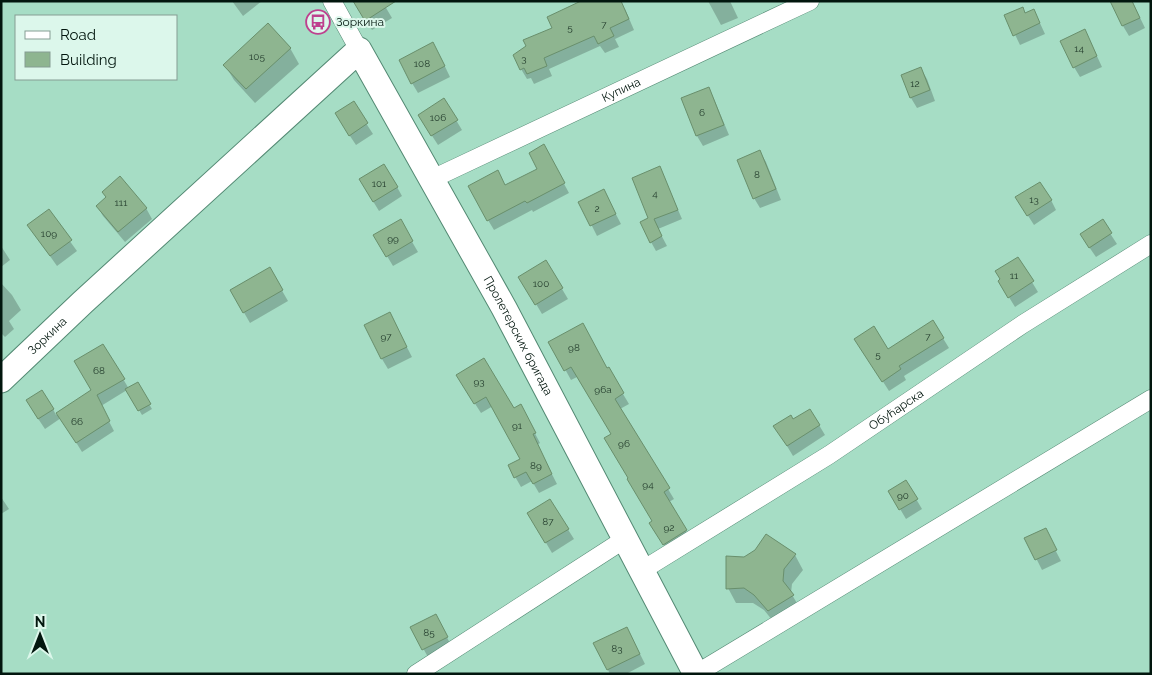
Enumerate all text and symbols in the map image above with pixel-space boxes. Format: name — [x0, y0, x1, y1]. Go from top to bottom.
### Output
bus stop icon: Зоркина — [305, 9, 331, 35]
legend — [15, 15, 178, 80]
place label: Зоркина — [336, 15, 384, 29]
house number: 7 — [601, 19, 607, 30]
house number: 5 — [567, 22, 573, 33]
text: Road — [60, 26, 96, 44]
house number: 14 — [1074, 43, 1084, 54]
text: Building — [60, 51, 117, 69]
house number: 105 — [249, 51, 265, 62]
house number: 3 — [521, 53, 527, 64]
house number: 108 — [414, 58, 430, 69]
street label: Купина — [599, 75, 643, 105]
house number: 12 — [910, 78, 920, 89]
house number: 6 — [699, 107, 705, 118]
house number: 106 — [430, 112, 446, 123]
house number: 8 — [754, 169, 760, 180]
house number: 101 — [372, 178, 387, 189]
house number: 4 — [652, 188, 658, 199]
house number: 13 — [1029, 194, 1039, 205]
house number: 111 — [115, 197, 128, 208]
house number: 2 — [594, 203, 600, 214]
house number: 109 — [41, 228, 57, 239]
house number: 99 — [387, 233, 399, 244]
house number: 11 — [1010, 270, 1019, 281]
street label: Пролетерских бригада — [481, 274, 556, 398]
house number: 100 — [533, 278, 549, 289]
street label: Зоркина — [25, 314, 70, 358]
house number: 97 — [380, 331, 392, 342]
house number: 7 — [925, 331, 931, 342]
house number: 98 — [568, 342, 580, 353]
house number: 5 — [875, 349, 881, 360]
house number: 68 — [93, 365, 105, 376]
house number: 93 — [473, 376, 485, 387]
house number: 96a — [594, 384, 612, 395]
street label: Обућарска — [866, 386, 926, 433]
house number: 66 — [71, 416, 83, 427]
house number: 91 — [512, 420, 523, 431]
house number: 96 — [618, 438, 630, 449]
house number: 89 — [530, 460, 542, 471]
house number: 94 — [642, 479, 654, 490]
house number: 90 — [897, 490, 909, 501]
house number: 87 — [542, 516, 554, 527]
house number: 92 — [663, 522, 675, 533]
north arrow — [15, 610, 65, 660]
text: N — [35, 614, 45, 630]
house number: 85 — [423, 627, 435, 638]
house number: 83 — [611, 643, 623, 654]

